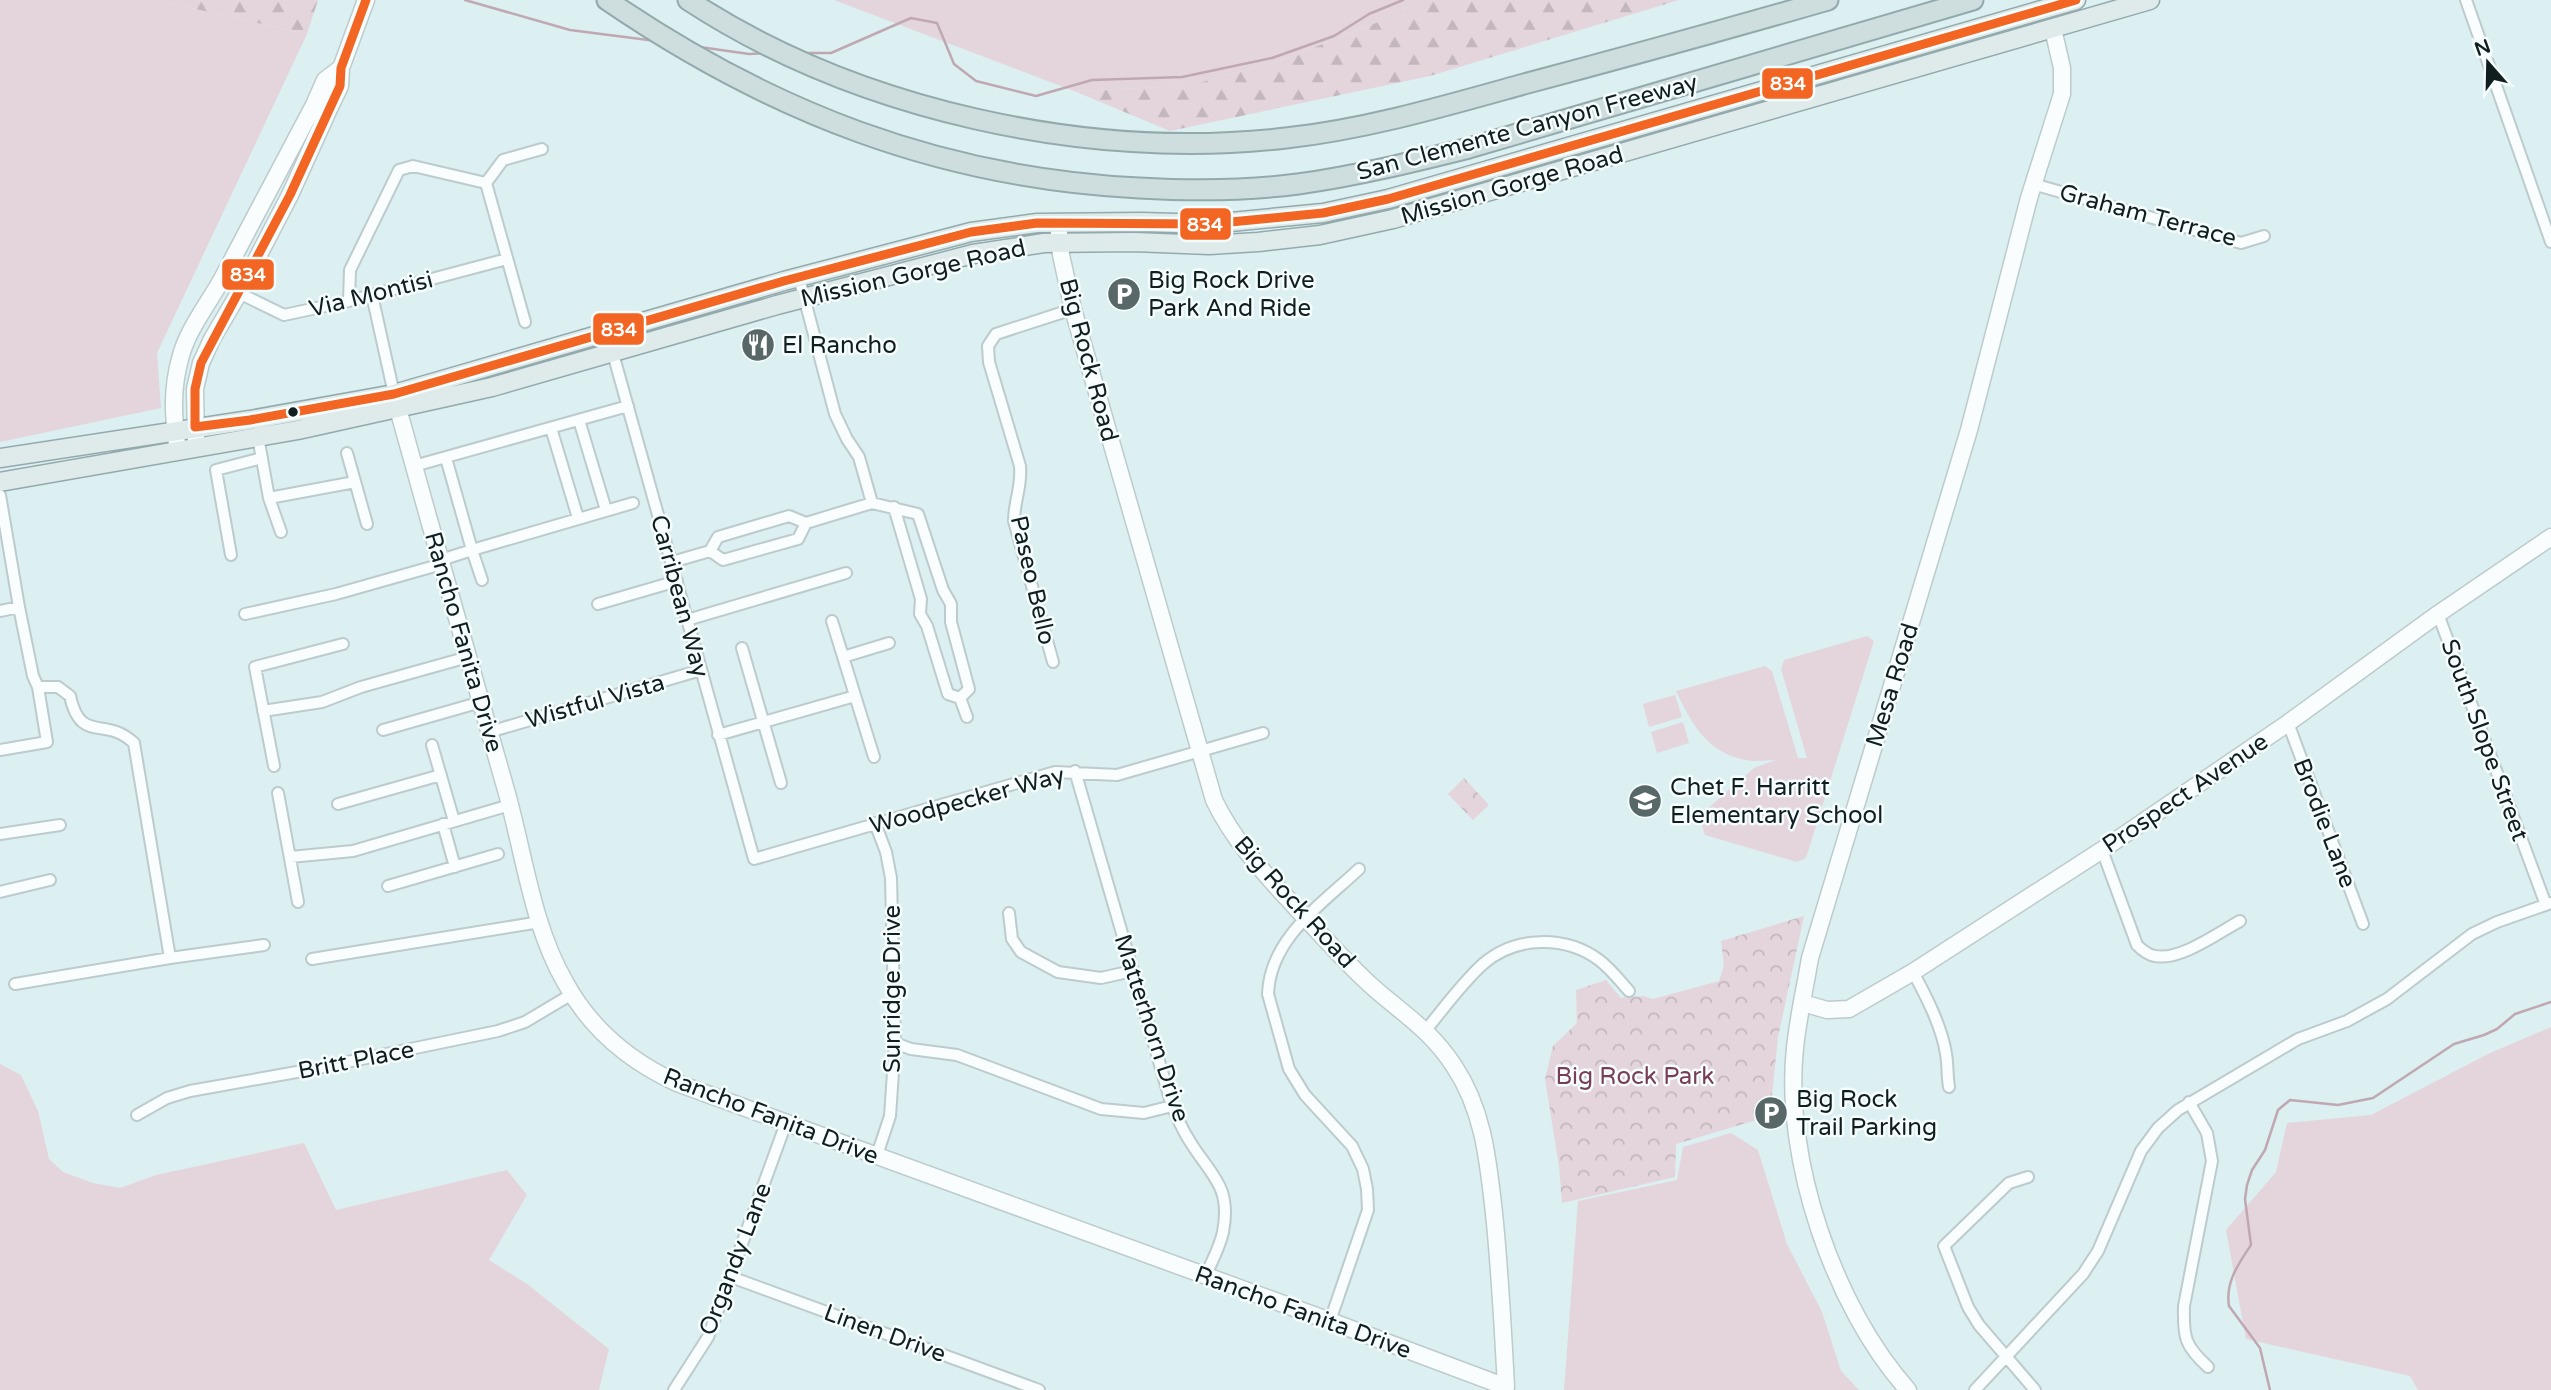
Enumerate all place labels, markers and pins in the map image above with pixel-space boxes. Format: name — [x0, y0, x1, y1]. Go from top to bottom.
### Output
place label: Big Rock Drive Park And Ride — [1148, 266, 1315, 323]
parking icon: Big Rock Drive Park And Ride — [1105, 275, 1143, 313]
restaurant icon: El Rancho — [739, 326, 777, 364]
place label: El Rancho — [782, 331, 897, 360]
unlabelled marker — [286, 405, 300, 419]
place label: Chet F. Harritt Elementary School — [1670, 773, 1883, 830]
school or university icon: Chet F. Harritt Elementary School — [1626, 782, 1664, 820]
place label: Big Rock Trail Parking — [1796, 1085, 1937, 1142]
parking icon: Big Rock Trail Parking — [1752, 1094, 1790, 1132]

